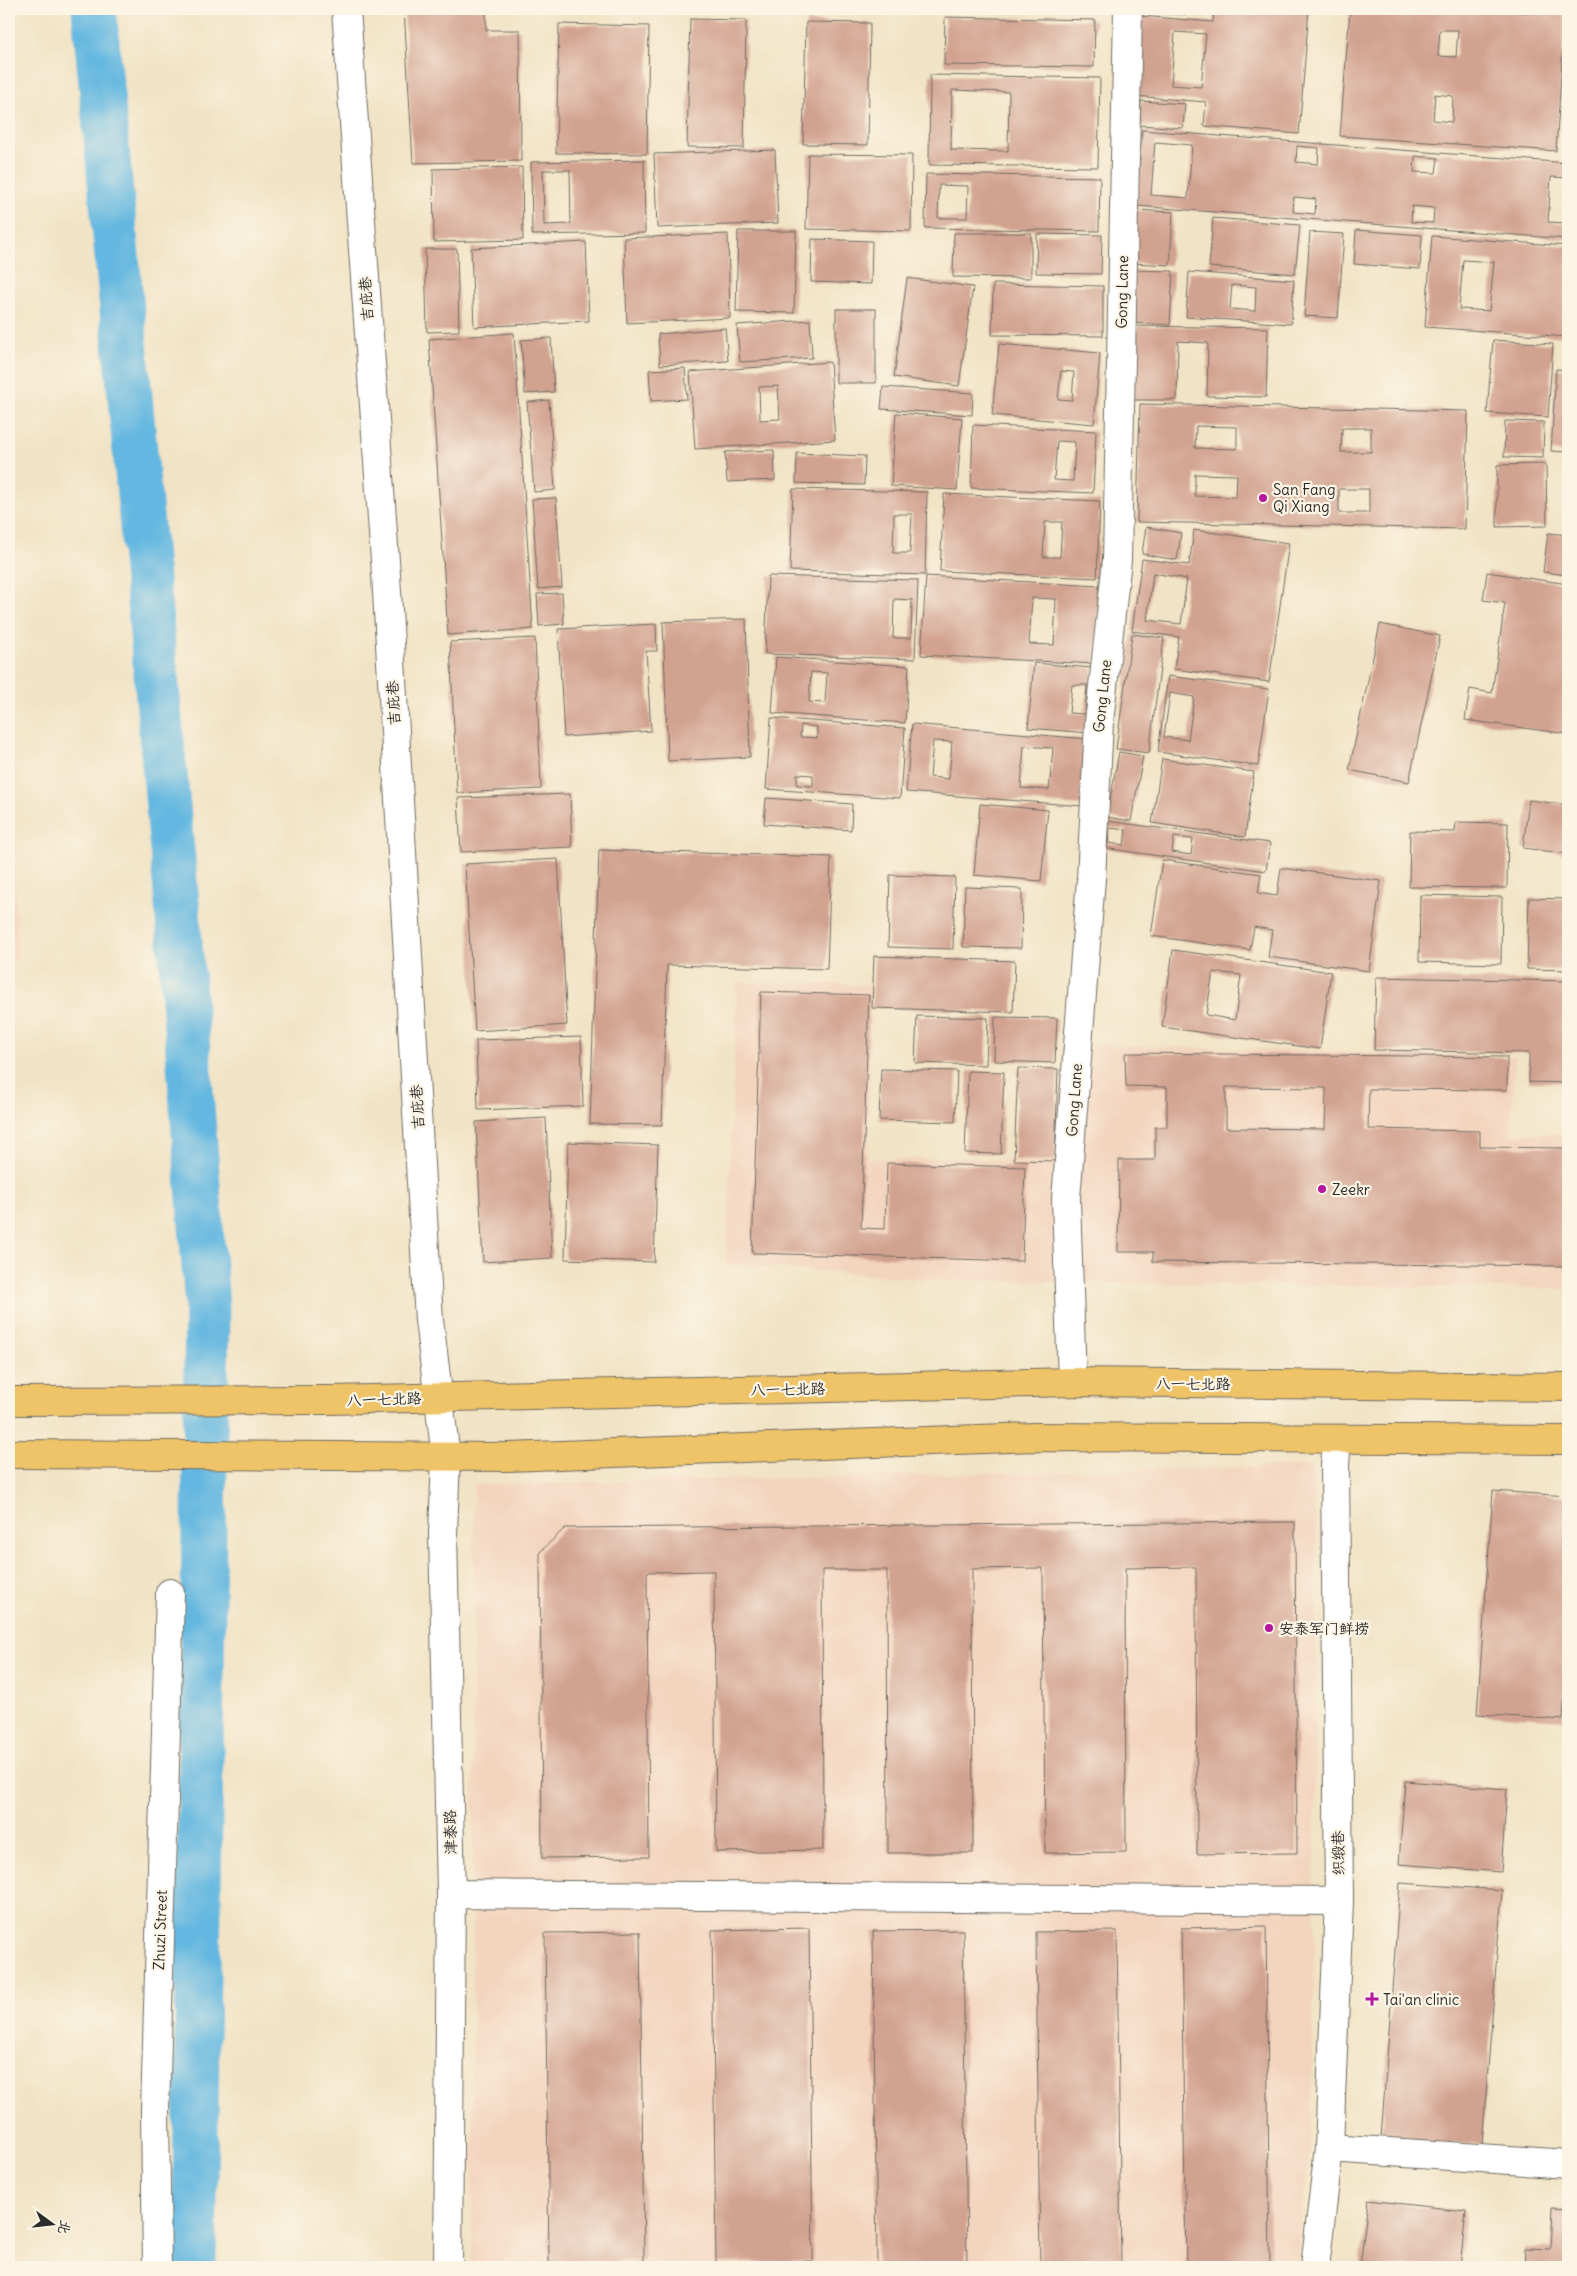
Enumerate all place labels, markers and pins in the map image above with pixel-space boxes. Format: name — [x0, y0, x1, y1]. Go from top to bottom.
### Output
place label: San Fang Qi Xiang — [1273, 480, 1336, 516]
marker: San Fang Qi Xiang — [1257, 492, 1269, 504]
place label: Zeekr — [1332, 1180, 1370, 1199]
marker: Zeekr — [1316, 1183, 1328, 1195]
place label: 安泰军门鲜捞 — [1279, 1619, 1369, 1638]
marker: 安泰军门鲜捞 — [1263, 1622, 1275, 1634]
place label: Tai'an clinic — [1383, 1990, 1460, 2009]
marker: Tai'an clinic — [1365, 1992, 1379, 2006]

